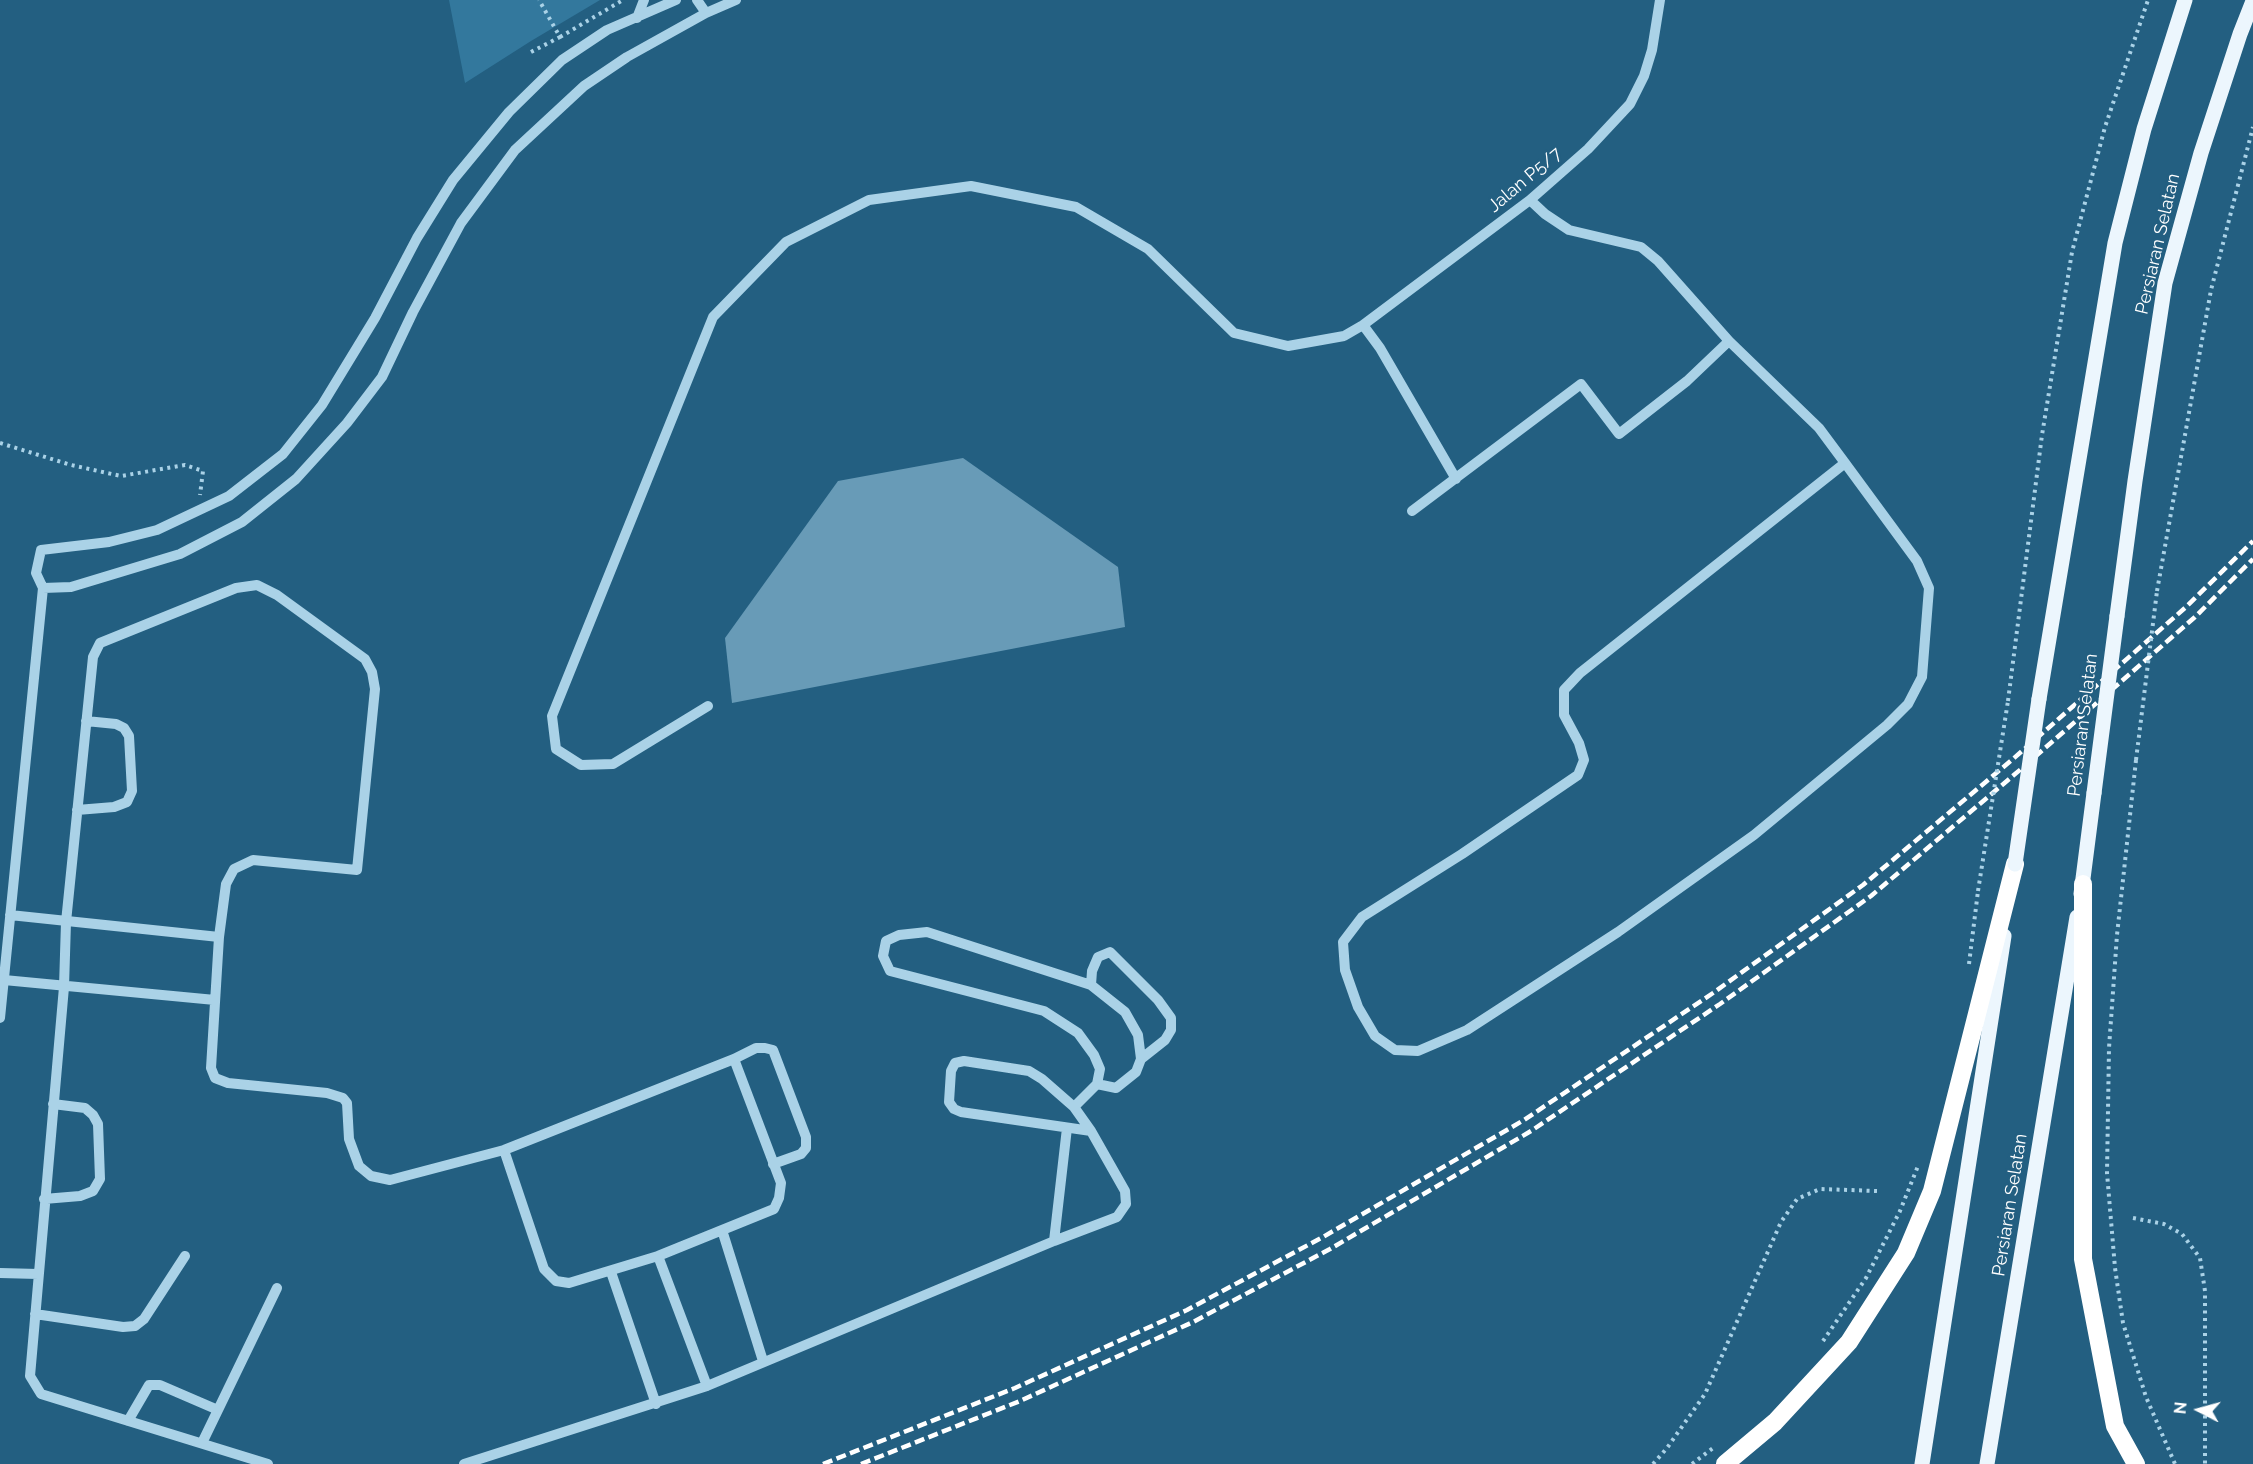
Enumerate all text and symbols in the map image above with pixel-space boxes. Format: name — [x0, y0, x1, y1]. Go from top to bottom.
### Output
street label: Jalan P5/7 — [1484, 143, 1566, 217]
street label: Persiaran Selatan — [2131, 171, 2185, 317]
street label: Persiaran Selatan — [2064, 652, 2102, 798]
street label: Persiaran Selatan — [1988, 1132, 2032, 1278]
north arrow — [2169, 1380, 2229, 1440]
text: N — [2171, 1401, 2191, 1415]

